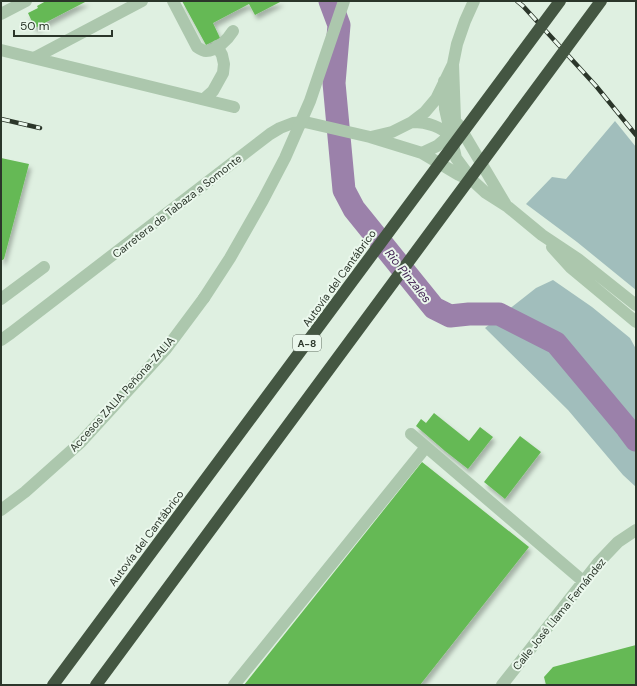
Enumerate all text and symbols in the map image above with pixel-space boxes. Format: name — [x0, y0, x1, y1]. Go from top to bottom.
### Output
scale bar — [14, 12, 112, 38]
text: 50 m — [20, 18, 49, 34]
street label: Carretera de Tabaza a Somonte — [110, 151, 244, 261]
street label: Autovía del Cantábrico — [299, 227, 379, 329]
water label: Rio Pinzales — [381, 246, 435, 306]
street label: Accesos ZALIA Peñona-ZALIA — [66, 333, 178, 455]
road number: A-8 — [293, 335, 321, 351]
street label: Autovía del Cantábrico — [105, 487, 187, 589]
street label: Calle José Llama Fernández — [509, 555, 609, 673]

